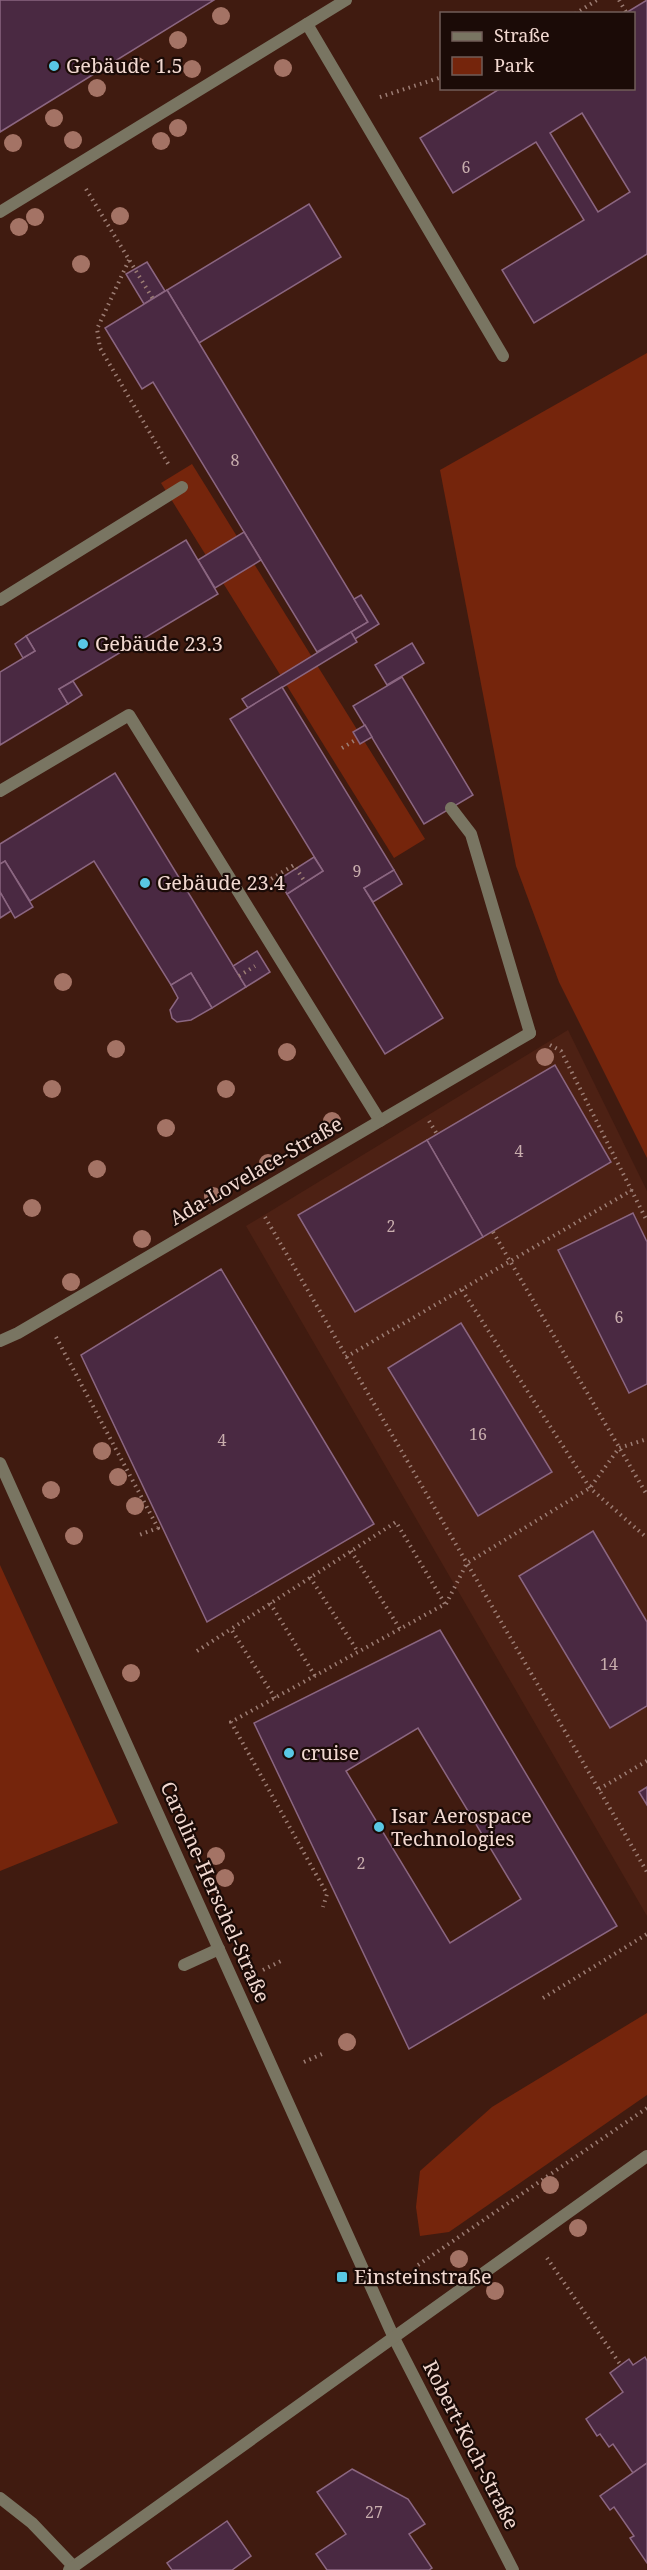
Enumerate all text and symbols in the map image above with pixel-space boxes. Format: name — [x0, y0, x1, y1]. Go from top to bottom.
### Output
legend — [440, 12, 635, 90]
text: Straße — [494, 23, 550, 47]
place label: Gebäude 1.5 — [66, 52, 183, 79]
text: Park — [494, 53, 534, 77]
marker: Gebäude 1.5 — [47, 59, 61, 73]
house number: 6 — [462, 156, 471, 178]
house number: 8 — [231, 449, 240, 471]
place label: Gebäude 23.3 — [95, 630, 223, 657]
marker: Gebäude 23.3 — [76, 637, 90, 651]
house number: 9 — [353, 860, 361, 882]
place label: Gebäude 23.4 — [157, 869, 285, 896]
marker: Gebäude 23.4 — [138, 876, 152, 890]
street label: Ada-Lovelace-Straße — [164, 1110, 347, 1231]
house number: 4 — [515, 1140, 524, 1162]
house number: 2 — [387, 1215, 395, 1237]
house number: 6 — [615, 1306, 624, 1328]
house number: 16 — [469, 1423, 487, 1445]
house number: 4 — [218, 1429, 227, 1451]
house number: 14 — [600, 1653, 618, 1675]
place label: cruise — [301, 1739, 359, 1766]
marker: cruise — [282, 1746, 296, 1760]
street label: Caroline-Herschel-Straße — [154, 1777, 276, 2007]
place label: Isar Aerospace Technologies — [391, 1802, 532, 1852]
marker: Isar Aerospace Technologies — [372, 1820, 386, 1834]
house number: 2 — [357, 1852, 365, 1874]
place label: Einsteinstraße — [354, 2263, 492, 2290]
marker: Einsteinstraße — [335, 2270, 349, 2284]
street label: Robert-Koch-Straße — [417, 2356, 526, 2534]
house number: 27 — [365, 2501, 383, 2523]

